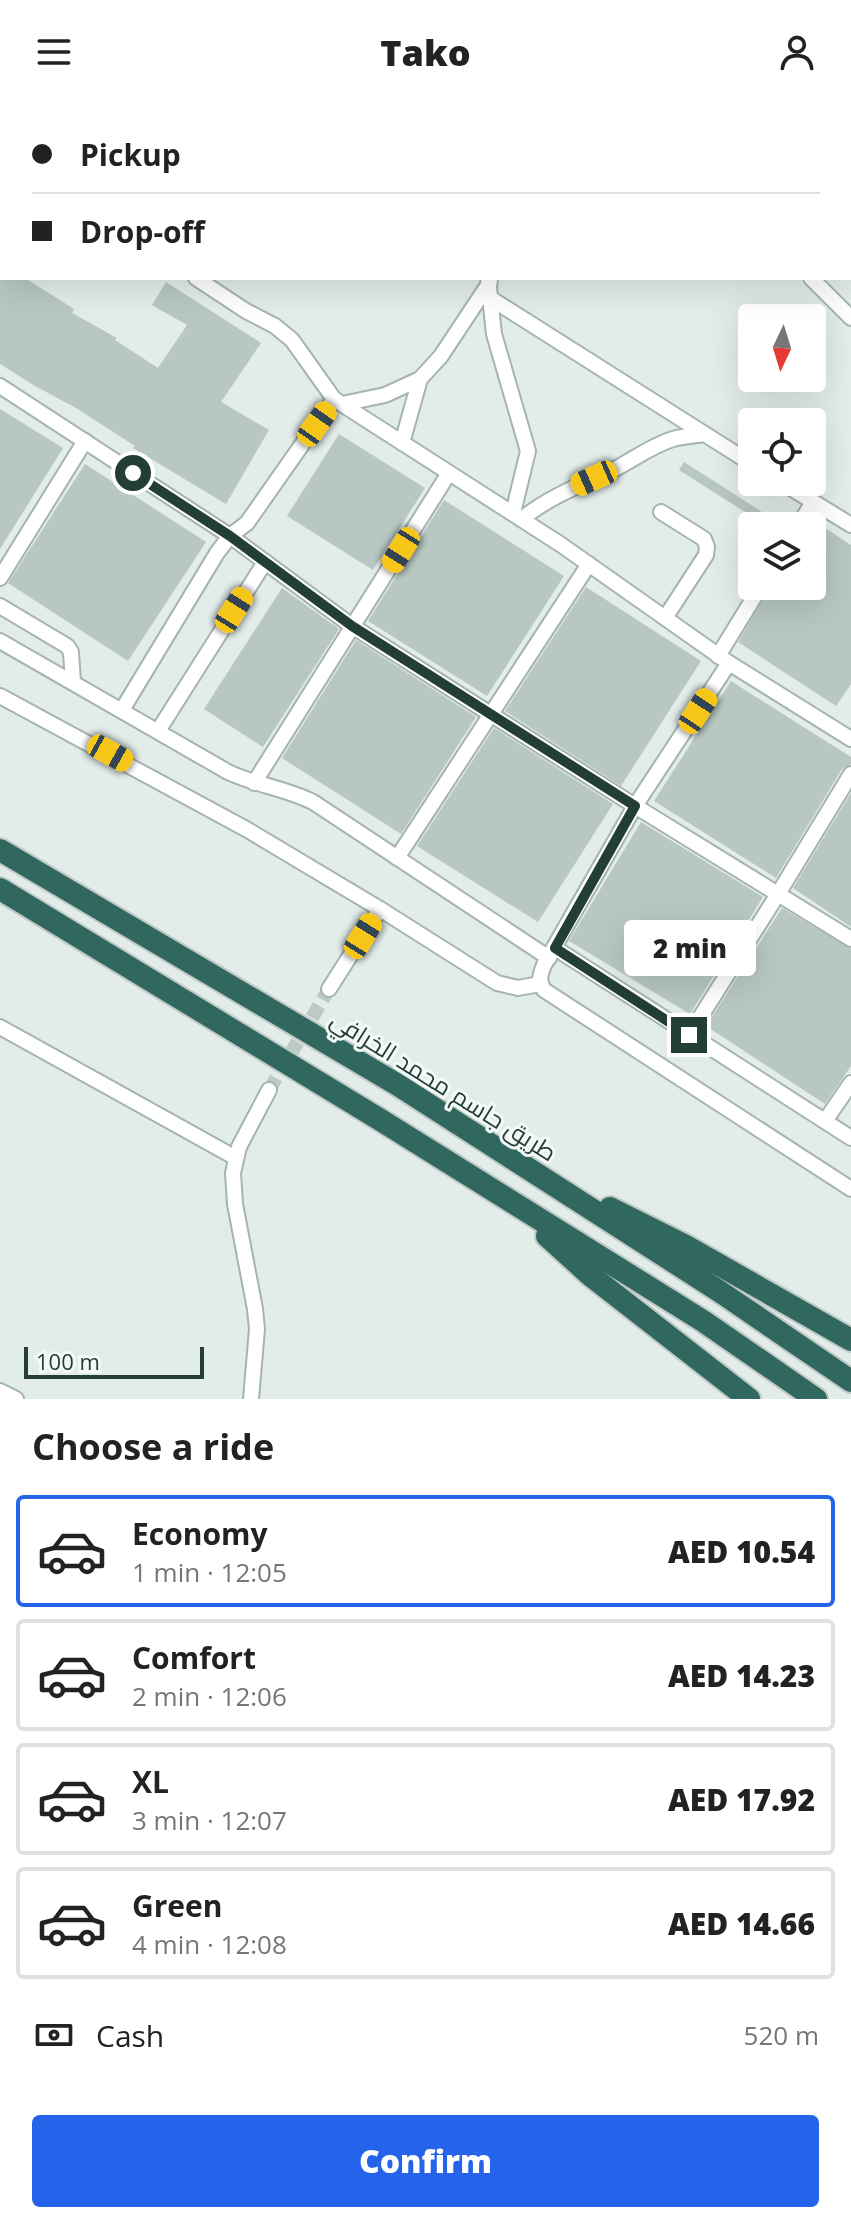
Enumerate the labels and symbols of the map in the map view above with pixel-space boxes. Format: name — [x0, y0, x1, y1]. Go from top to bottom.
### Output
north arrow — [738, 304, 826, 392]
car — [293, 397, 341, 451]
route start — [115, 455, 151, 491]
car — [567, 457, 621, 499]
car — [378, 523, 424, 577]
car — [211, 583, 257, 637]
car — [675, 684, 721, 738]
car — [83, 731, 137, 775]
car — [340, 909, 386, 963]
callout: 2 min — [623, 919, 755, 975]
street label: طريق جاسم محمد الخرافي — [323, 1002, 563, 1171]
route end — [671, 1017, 707, 1053]
scale bar — [24, 1343, 204, 1379]

